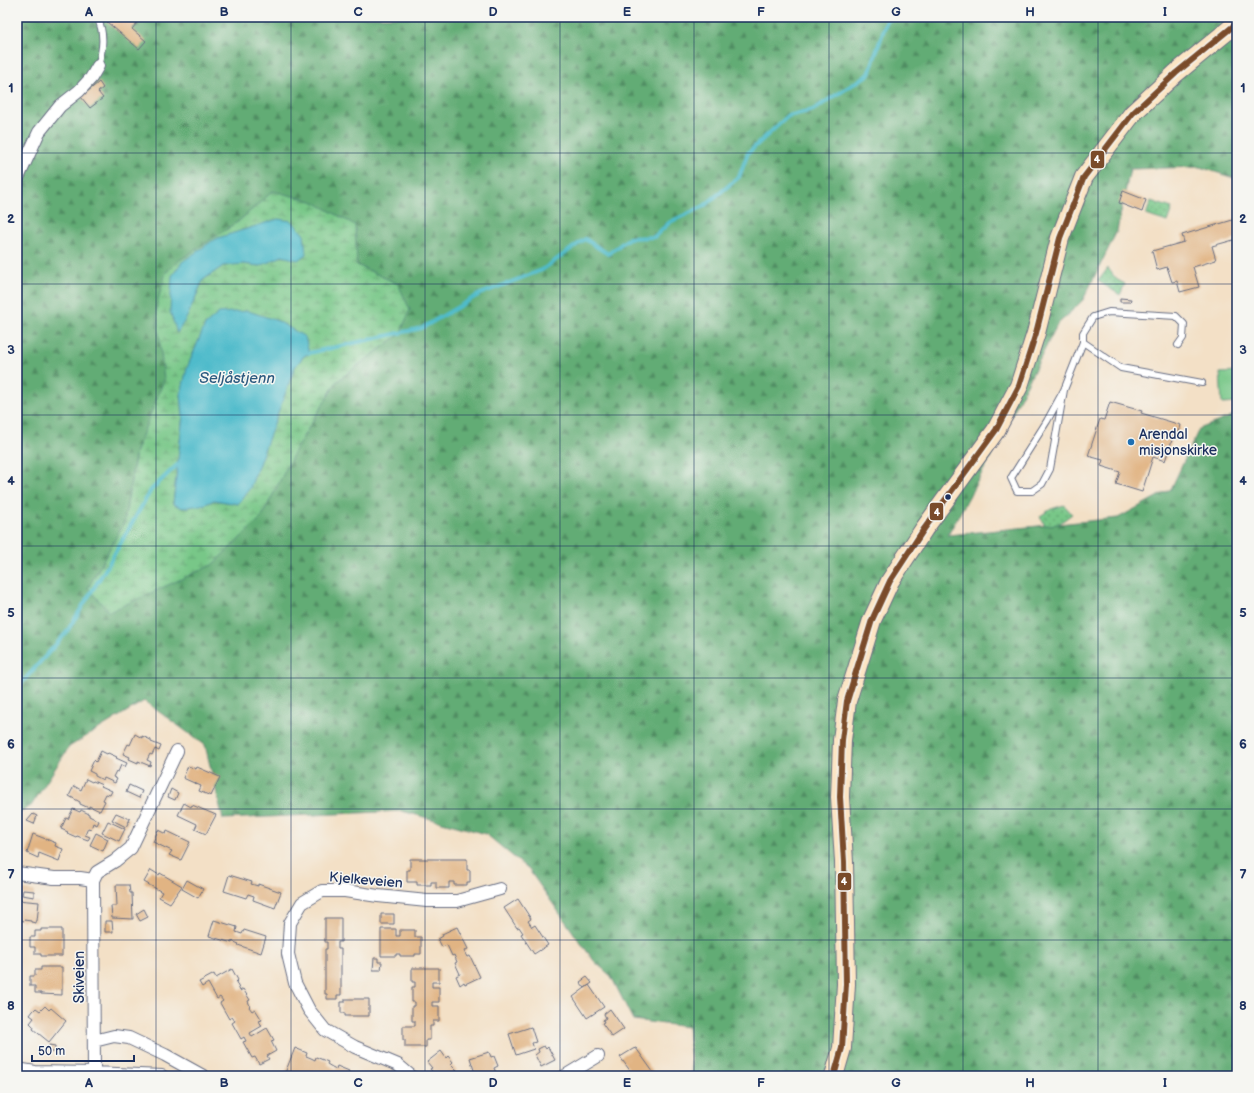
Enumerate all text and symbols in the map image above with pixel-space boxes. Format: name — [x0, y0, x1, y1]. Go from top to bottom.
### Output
text: A — [84, 4, 93, 20]
text: B — [219, 4, 229, 20]
text: C — [353, 4, 363, 20]
text: D — [488, 4, 498, 20]
text: E — [623, 4, 632, 20]
text: F — [757, 4, 765, 20]
text: G — [891, 4, 901, 20]
text: H — [1025, 4, 1035, 20]
text: I — [1163, 4, 1167, 20]
text: 1 — [8, 80, 14, 96]
text: 1 — [1240, 80, 1246, 96]
line badge: 4 — [1090, 150, 1105, 169]
text: 4 — [1094, 153, 1101, 166]
text: 2 — [7, 211, 15, 227]
text: 2 — [1239, 211, 1247, 227]
text: 3 — [7, 342, 15, 358]
text: 3 — [1239, 342, 1247, 358]
water label: Seljåstjenn — [199, 369, 275, 388]
place label: Arendal misjonskirke — [1139, 426, 1217, 459]
marker: Arendal misjonskirke — [1126, 437, 1136, 447]
text: 4 — [7, 473, 15, 489]
text: 4 — [1239, 473, 1247, 489]
unlabelled marker — [943, 492, 953, 502]
line badge: 4 — [929, 502, 944, 521]
text: 4 — [934, 506, 941, 519]
text: 5 — [7, 605, 15, 621]
text: 5 — [1239, 605, 1247, 621]
text: 6 — [7, 736, 15, 752]
text: 6 — [1239, 736, 1247, 752]
text: 7 — [7, 867, 15, 883]
text: 7 — [1239, 867, 1247, 883]
street label: Kjelkeveien — [328, 868, 404, 892]
line badge: 4 — [837, 872, 852, 891]
text: 4 — [841, 875, 848, 888]
street label: Skiveien — [71, 951, 88, 1003]
text: 8 — [7, 998, 15, 1014]
text: 8 — [1239, 998, 1247, 1014]
scale bar — [32, 1037, 134, 1063]
text: 50 m — [38, 1044, 65, 1059]
text: A — [84, 1075, 93, 1091]
text: B — [219, 1075, 229, 1091]
text: C — [353, 1075, 363, 1091]
text: D — [488, 1075, 498, 1091]
text: E — [623, 1075, 632, 1091]
text: F — [757, 1075, 765, 1091]
text: G — [891, 1075, 901, 1091]
text: H — [1025, 1075, 1035, 1091]
text: I — [1163, 1075, 1167, 1091]

